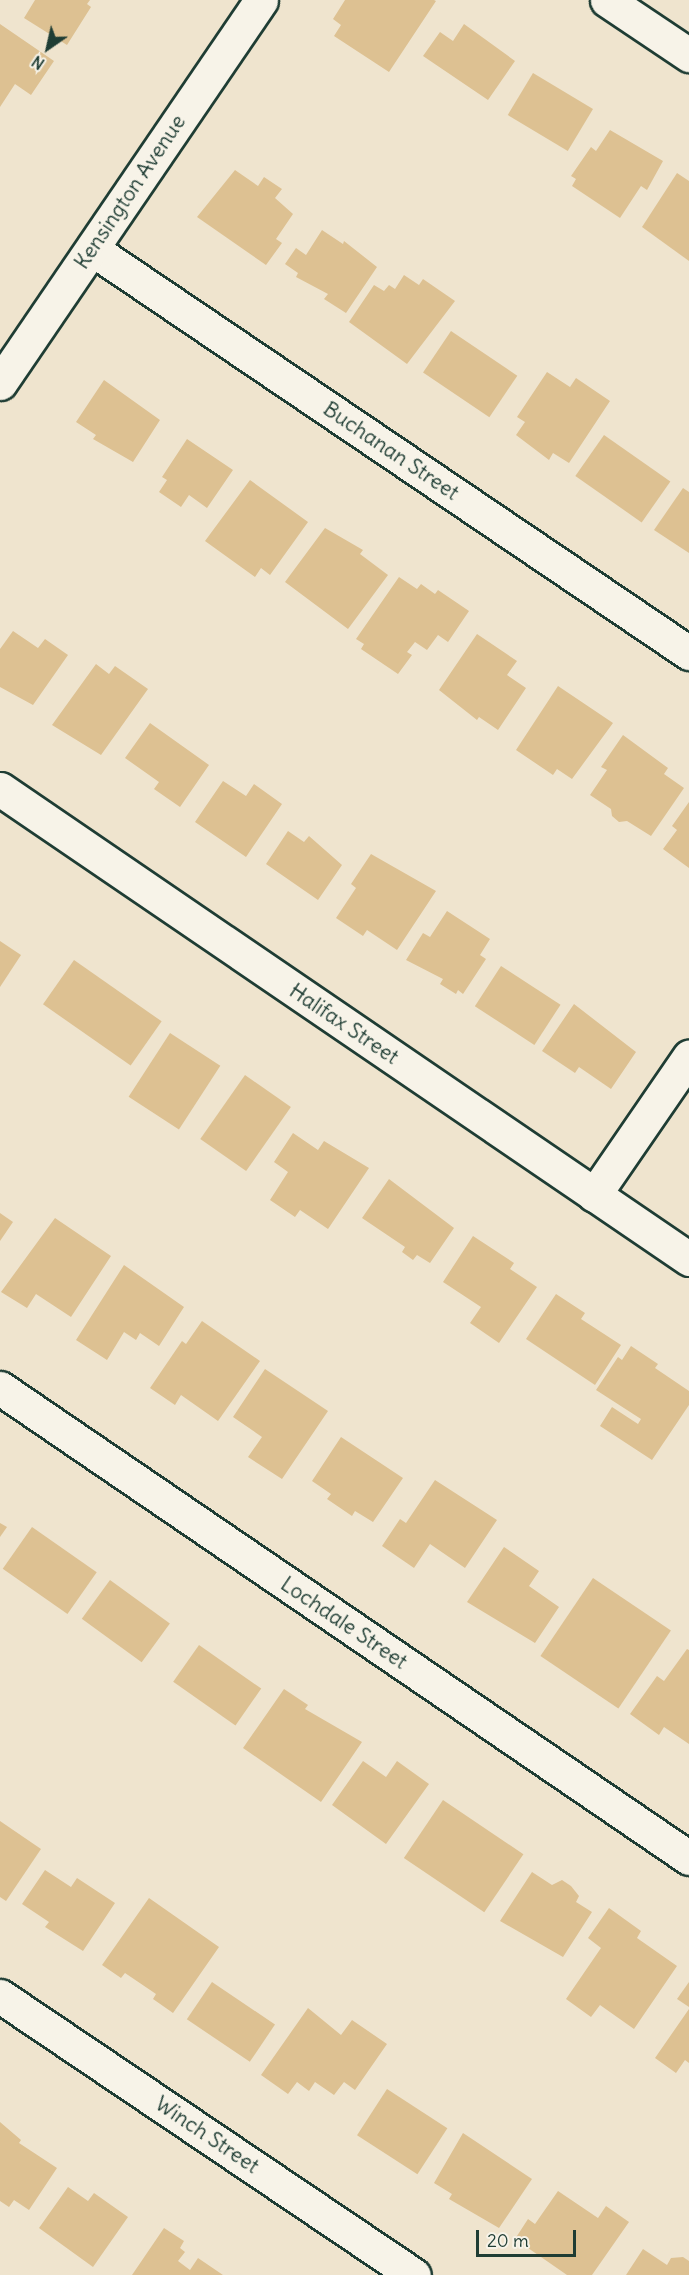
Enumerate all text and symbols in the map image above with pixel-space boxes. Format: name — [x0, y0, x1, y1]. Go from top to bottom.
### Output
north arrow — [18, 18, 78, 78]
text: N — [28, 52, 48, 74]
street label: Kensington Avenue — [69, 110, 191, 274]
street label: Buchanan Street — [318, 396, 464, 506]
street label: Halifax Street — [285, 978, 403, 1070]
street label: Lochdale Street — [276, 1571, 412, 1675]
street label: Winch Street — [150, 2091, 264, 2179]
scale bar — [479, 2218, 580, 2256]
text: 20 m — [487, 2229, 529, 2252]

